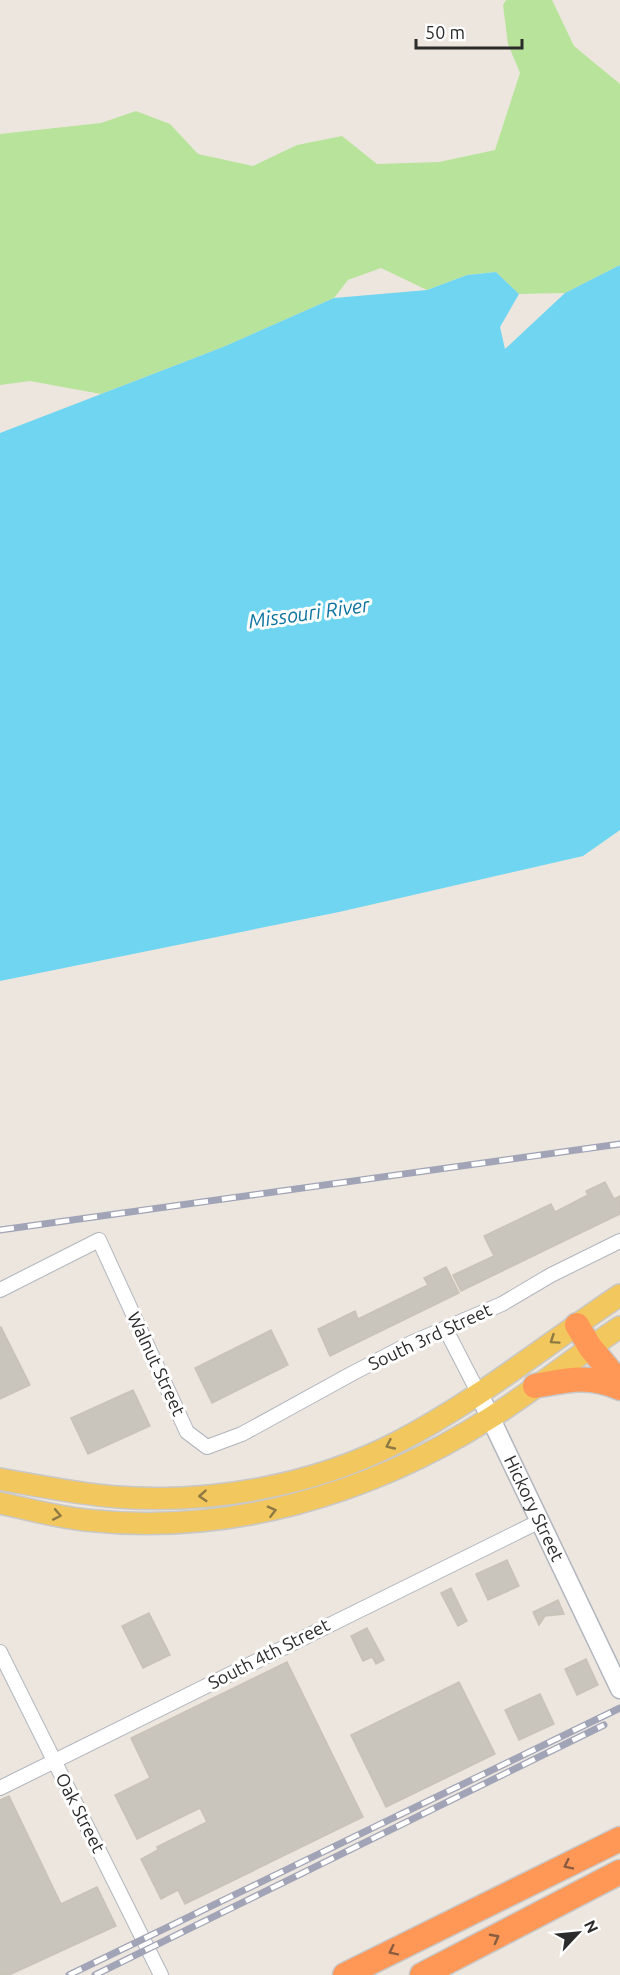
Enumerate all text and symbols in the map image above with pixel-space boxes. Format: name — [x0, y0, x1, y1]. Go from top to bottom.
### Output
scale bar — [416, 12, 522, 50]
text: 50 m — [425, 22, 465, 42]
water label: Missouri River — [247, 592, 372, 632]
street label: South 3rd Street — [365, 1299, 494, 1373]
street label: Walnut Street — [124, 1308, 190, 1419]
one-way arrow — [550, 1333, 561, 1344]
one-way arrow — [386, 1438, 397, 1450]
street label: Hickory Street — [501, 1452, 568, 1564]
one-way arrow — [199, 1489, 208, 1502]
one-way arrow — [267, 1505, 277, 1518]
one-way arrow — [52, 1508, 62, 1521]
street label: South 4th Street — [204, 1614, 333, 1692]
street label: Oak Street — [52, 1769, 109, 1856]
one-way arrow — [563, 1857, 574, 1869]
north arrow — [548, 1903, 608, 1963]
text: N — [581, 1917, 602, 1936]
one-way arrow — [489, 1934, 499, 1945]
one-way arrow — [388, 1944, 399, 1956]

